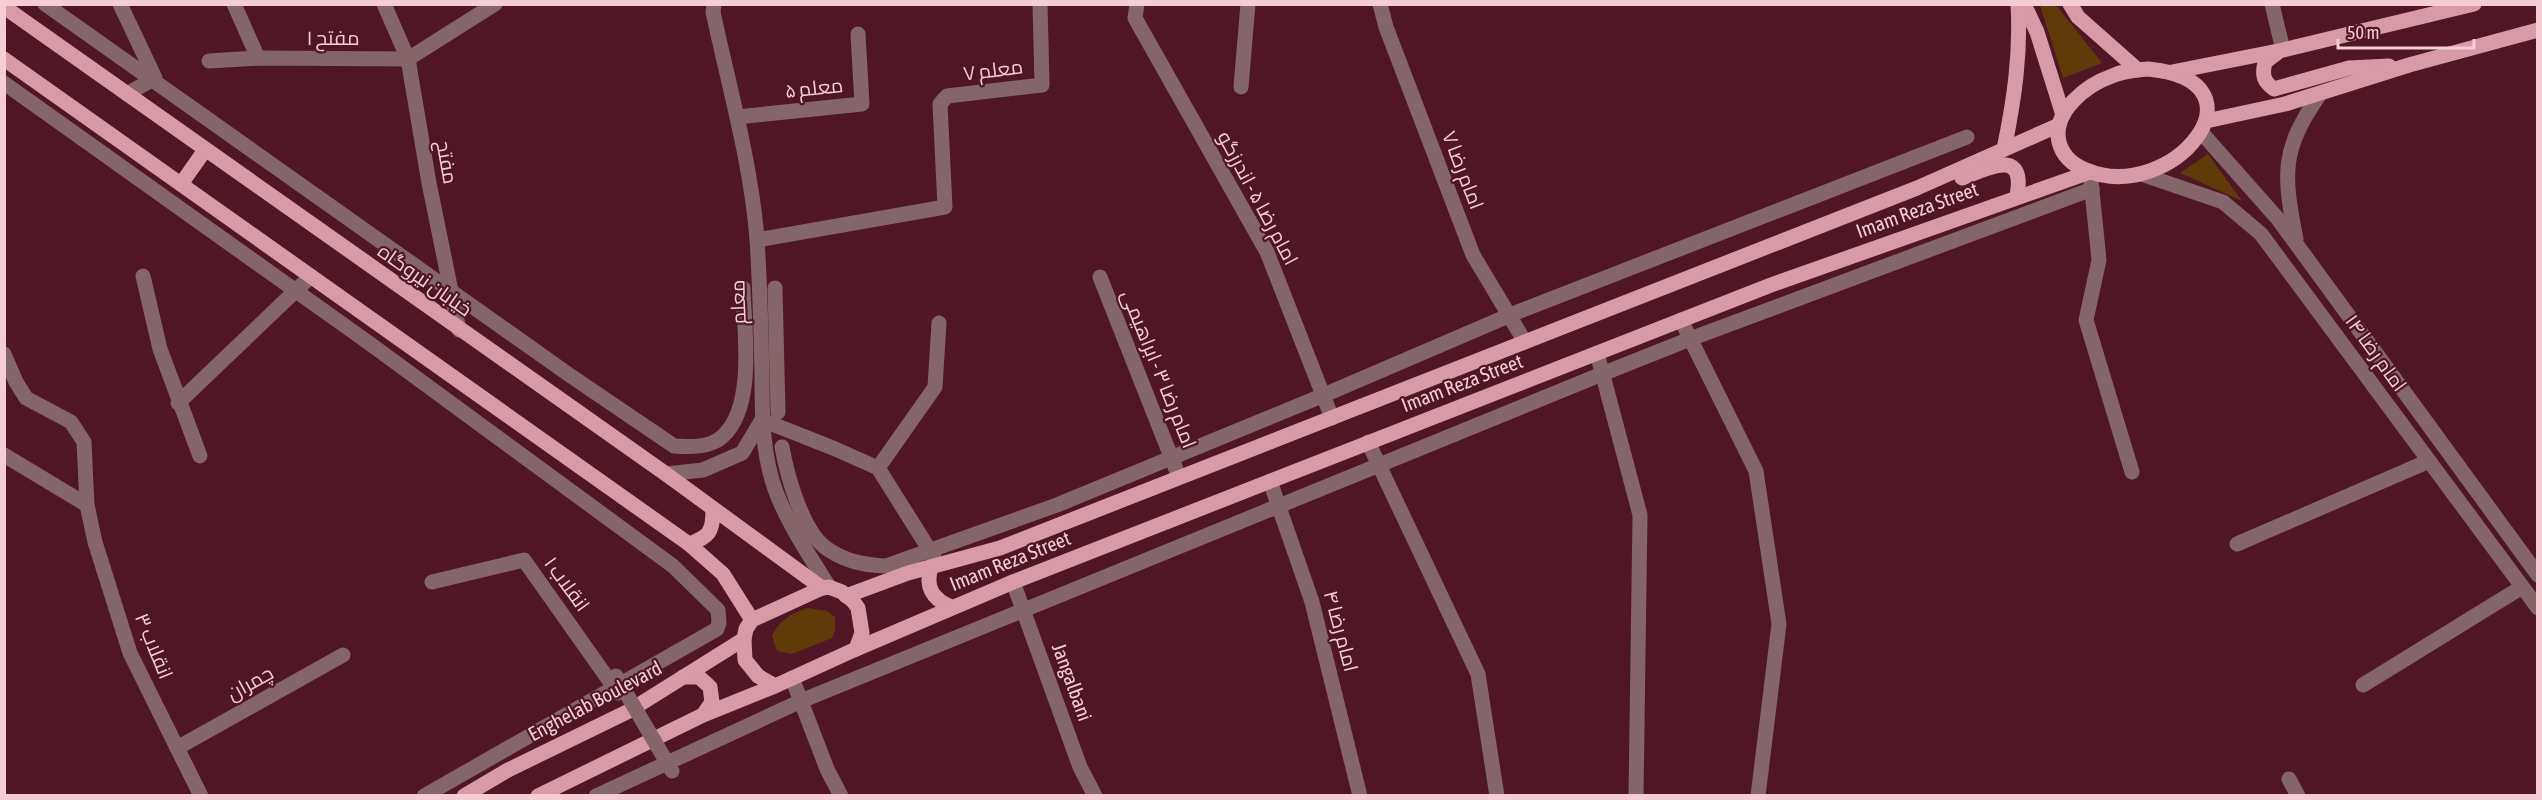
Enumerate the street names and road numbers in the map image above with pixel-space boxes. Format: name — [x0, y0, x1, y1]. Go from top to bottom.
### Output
street label: مفتح ۱ — [307, 26, 360, 52]
street label: معلم ۷ — [962, 54, 1025, 88]
street label: معلم ۵ — [784, 73, 845, 105]
street label: امام رضا ۵ - اندرزگو — [1211, 127, 1303, 270]
street label: امام رضا ۷ — [1435, 127, 1489, 213]
street label: مفتح — [429, 138, 463, 186]
street label: Imam Reza Street — [1853, 177, 1981, 242]
street label: خیابان نیروگاه — [373, 239, 477, 322]
street label: معلم — [725, 279, 753, 325]
street label: امام رضا ۳ - ابراهیمی — [1114, 286, 1202, 452]
street label: امام رضا ۱۴ — [2338, 310, 2412, 397]
street label: Imam Reza Street — [1398, 349, 1526, 416]
street label: Imam Reza Street — [946, 526, 1074, 595]
street label: انقلاب ۱ — [540, 552, 595, 615]
street label: امام رضا ۴ — [1317, 588, 1363, 675]
street label: انقلاب ۳ — [131, 610, 178, 682]
street label: Jangalbani — [1048, 640, 1097, 724]
street label: Enghelab Boulevard — [524, 656, 665, 745]
street label: چمران — [223, 661, 278, 706]

